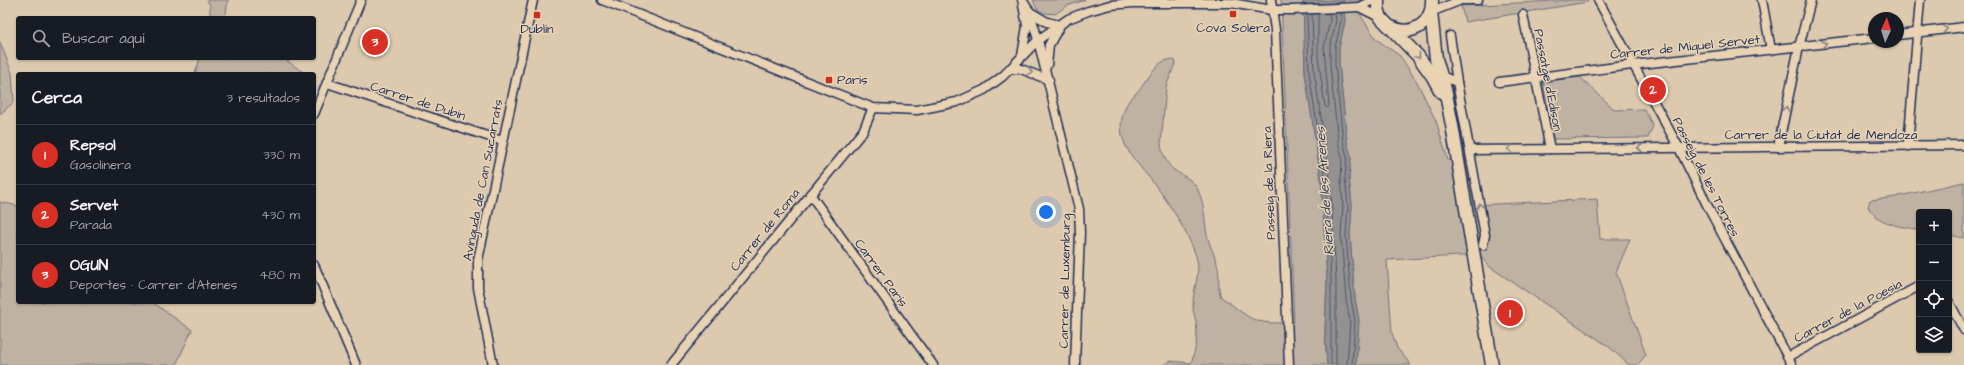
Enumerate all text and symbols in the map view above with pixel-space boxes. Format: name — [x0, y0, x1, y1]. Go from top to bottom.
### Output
marker: Cova Solera — [1228, 9, 1238, 19]
marker: Dublín — [532, 10, 542, 20]
north arrow — [1868, 12, 1904, 48]
search box — [16, 16, 316, 60]
place label: Cova Solera — [1196, 19, 1270, 37]
place label: Dublín — [521, 20, 554, 38]
one-way arrow — [1942, 25, 1948, 34]
icon: search — [30, 27, 52, 49]
pin: 3 — [362, 27, 388, 57]
street label: Passatge d'Edison — [1528, 27, 1567, 134]
text: Buscar aquí — [62, 28, 144, 49]
street label: Carrer de Miquel Servet — [1609, 30, 1761, 64]
one-way arrow — [1821, 39, 1827, 48]
one-way arrow — [1413, 51, 1420, 59]
one-way arrow — [1026, 67, 1033, 75]
place label: París — [837, 71, 868, 89]
marker: París — [824, 75, 834, 85]
pin: 2 — [1640, 75, 1666, 105]
street label: Carrer de Dubín — [368, 77, 468, 125]
text: Cerca — [32, 86, 82, 110]
text: 3 resultados — [226, 89, 300, 107]
street label: Avinguda de Can Sucarrats — [458, 97, 509, 263]
one-way arrow — [1781, 106, 1790, 112]
street label: Passeig de les Torres — [1667, 114, 1744, 241]
street label: Passeig de la Riera — [1258, 125, 1281, 240]
water label: Riera de les Arenes — [1310, 125, 1339, 256]
street label: Carrer de la Ciutat de Mendoza — [1725, 126, 1918, 144]
text: Repsol — [70, 135, 115, 156]
one-way arrow — [1637, 144, 1643, 152]
one-way arrow — [1507, 145, 1513, 153]
text: 1 — [44, 146, 46, 164]
text: 330 m — [263, 146, 300, 164]
text: Gasolinera — [70, 156, 131, 174]
street label: Carrer de Roma — [726, 184, 804, 275]
text: Servet — [70, 195, 118, 216]
your location — [1036, 202, 1056, 222]
one-way arrow — [1476, 203, 1485, 210]
text: 2 — [41, 206, 49, 224]
text: 430 m — [261, 206, 300, 224]
map controls — [1916, 209, 1952, 353]
button: + — [1916, 209, 1952, 245]
street label: Carrer de Luxemburg — [1055, 213, 1076, 349]
text: Parada — [70, 216, 112, 234]
street label: Carrer París — [850, 235, 912, 311]
button: − — [1916, 245, 1952, 281]
text: OGUN — [70, 255, 108, 276]
text: 3 — [42, 266, 48, 284]
text: 480 m — [259, 266, 300, 284]
street label: Carrer de la Poesia — [1791, 275, 1906, 347]
text: Deportes · Carrer d'Atenes — [70, 276, 237, 294]
button: locate — [1916, 281, 1952, 317]
pin: 1 — [1497, 298, 1523, 328]
button: layers — [1916, 317, 1952, 353]

